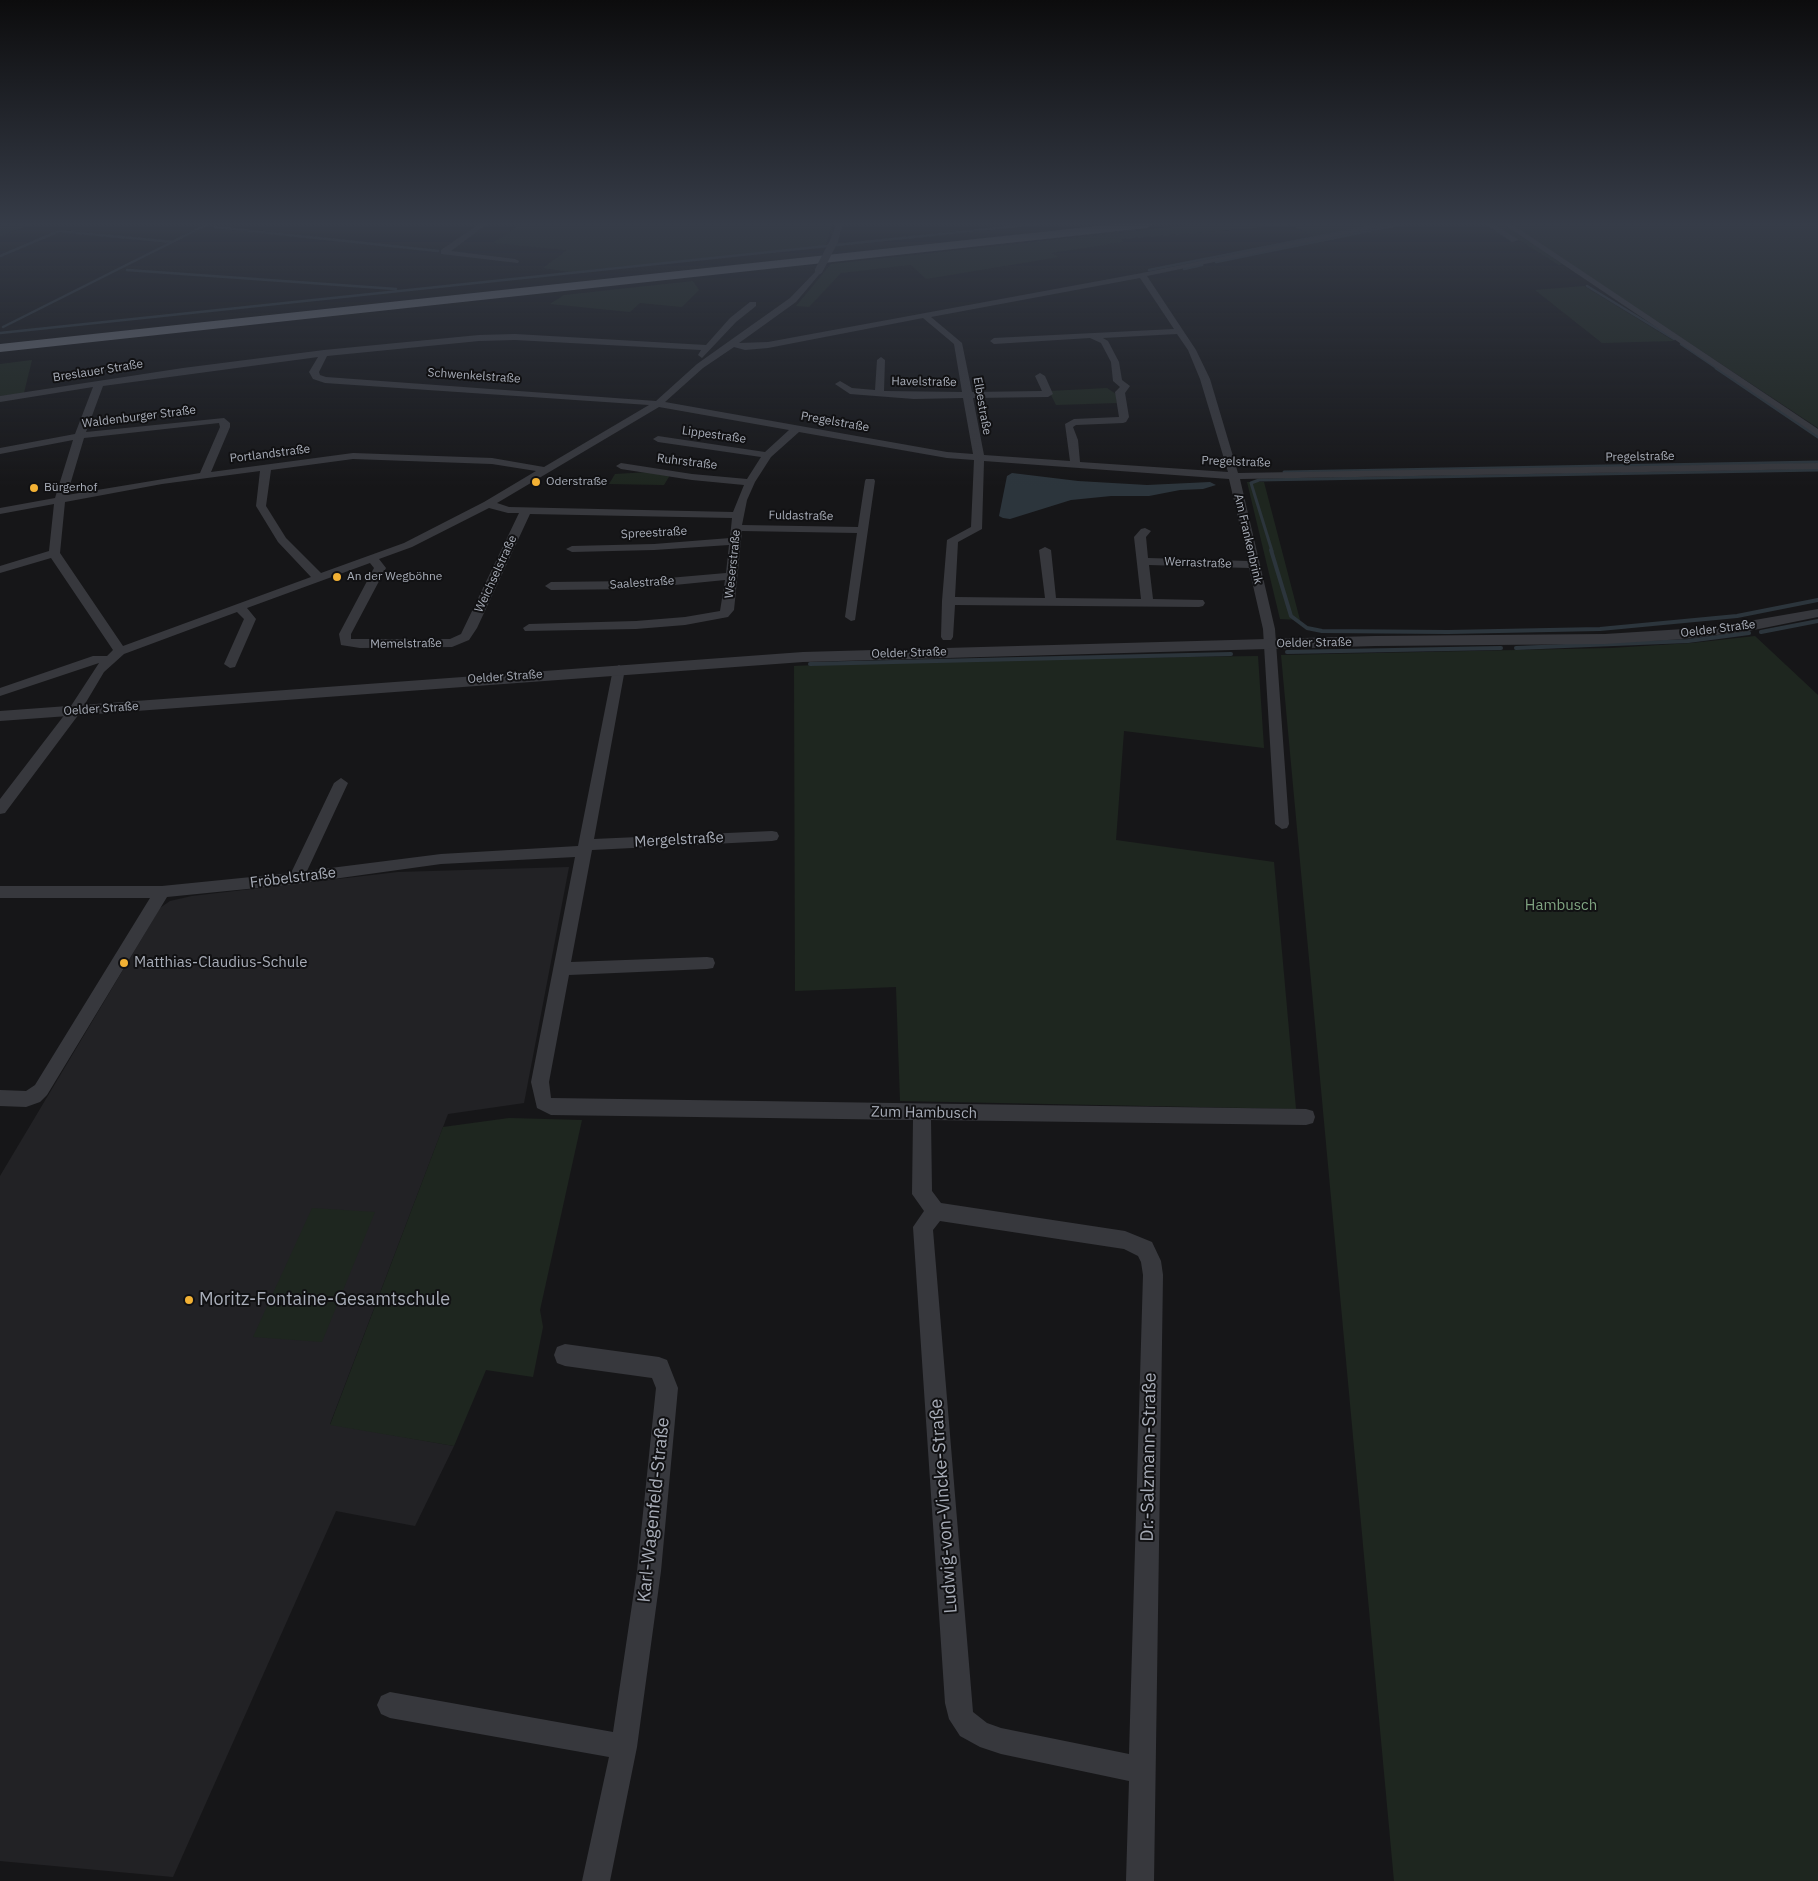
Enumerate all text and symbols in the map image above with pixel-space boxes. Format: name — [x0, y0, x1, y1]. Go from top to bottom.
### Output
street label: Breslauer Straße — [52, 357, 144, 385]
street label: Schwenkelstraße — [427, 366, 521, 386]
street label: Havelstraße — [891, 374, 957, 390]
street label: Elbestraße — [970, 376, 994, 436]
street label: Waldenburger Straße — [81, 403, 197, 431]
street label: Pregelstraße — [800, 409, 870, 435]
street label: Lippestraße — [681, 423, 747, 447]
street label: Portlandstraße — [229, 442, 311, 466]
street label: Pregelstraße — [1605, 449, 1675, 465]
street label: Ruhrstraße — [656, 451, 718, 473]
street label: Pregelstraße — [1201, 454, 1271, 470]
place label: Oderstraße — [546, 475, 607, 489]
marker: Oderstraße — [530, 476, 542, 488]
place label: Bürgerhof — [44, 481, 97, 495]
marker: Bürgerhof — [28, 482, 40, 494]
street label: Am Frankenbrink — [1231, 493, 1265, 585]
street label: Fuldastraße — [768, 508, 834, 524]
street label: Spreestraße — [620, 524, 688, 542]
street label: Weserstraße — [722, 529, 744, 599]
street label: Weichselstraße — [472, 533, 520, 615]
street label: Werrastraße — [1164, 555, 1232, 571]
place label: An der Wegböhne — [347, 570, 442, 584]
marker: An der Wegböhne — [331, 571, 343, 583]
street label: Saalestraße — [609, 574, 675, 592]
street label: Oelder Straße — [1680, 617, 1756, 641]
street label: Oelder Straße — [1276, 635, 1352, 651]
street label: Memelstraße — [370, 636, 442, 652]
street label: Oelder Straße — [871, 644, 947, 662]
street label: Oelder Straße — [467, 667, 543, 687]
street label: Oelder Straße — [63, 699, 139, 719]
street label: Mergelstraße — [634, 829, 724, 851]
street label: Fröbelstraße — [249, 864, 337, 892]
park label: Hambusch — [1525, 897, 1597, 915]
place label: Matthias-Claudius-Schule — [134, 954, 308, 972]
marker: Matthias-Claudius-Schule — [118, 957, 130, 969]
street label: Zum Hambusch — [871, 1103, 977, 1123]
place label: Moritz-Fontaine-Gesamtschule — [199, 1289, 450, 1311]
marker: Moritz-Fontaine-Gesamtschule — [183, 1294, 195, 1306]
street label: Dr.-Salzmann-Straße — [1137, 1372, 1161, 1542]
street label: Ludwig-von-Vincke-Straße — [926, 1398, 962, 1614]
street label: Karl-Wagenfeld-Straße — [634, 1416, 674, 1604]

